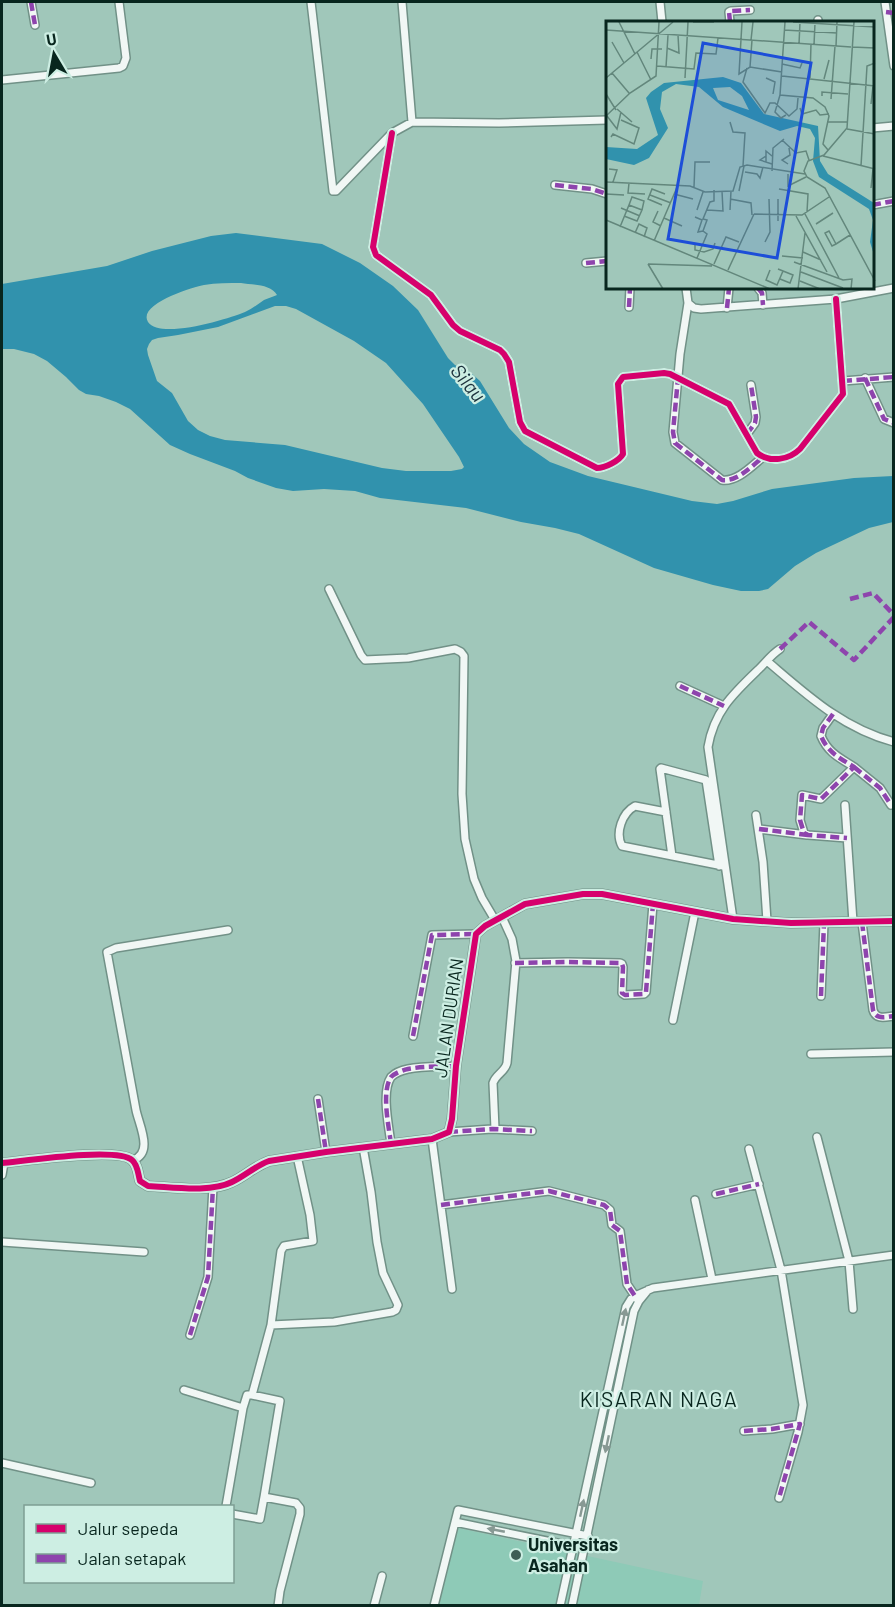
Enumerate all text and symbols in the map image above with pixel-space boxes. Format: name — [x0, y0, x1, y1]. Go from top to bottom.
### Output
inset map — [606, 21, 874, 290]
north arrow — [24, 24, 84, 84]
text: U — [45, 29, 58, 49]
water label: Silau — [446, 359, 491, 406]
street label: JALAN DURIAN — [429, 957, 467, 1079]
one-way arrow — [620, 1307, 629, 1326]
district label: KISARAN NAGA — [580, 1386, 738, 1411]
one-way arrow — [601, 1435, 611, 1453]
one-way arrow — [578, 1498, 588, 1517]
legend — [24, 1505, 234, 1583]
text: Jalur sepeda — [78, 1517, 178, 1539]
one-way arrow — [486, 1525, 505, 1534]
place label: Universitas Asahan — [528, 1533, 618, 1576]
text: Jalan setapak — [78, 1547, 186, 1569]
marker: Universitas Asahan — [509, 1548, 523, 1562]

